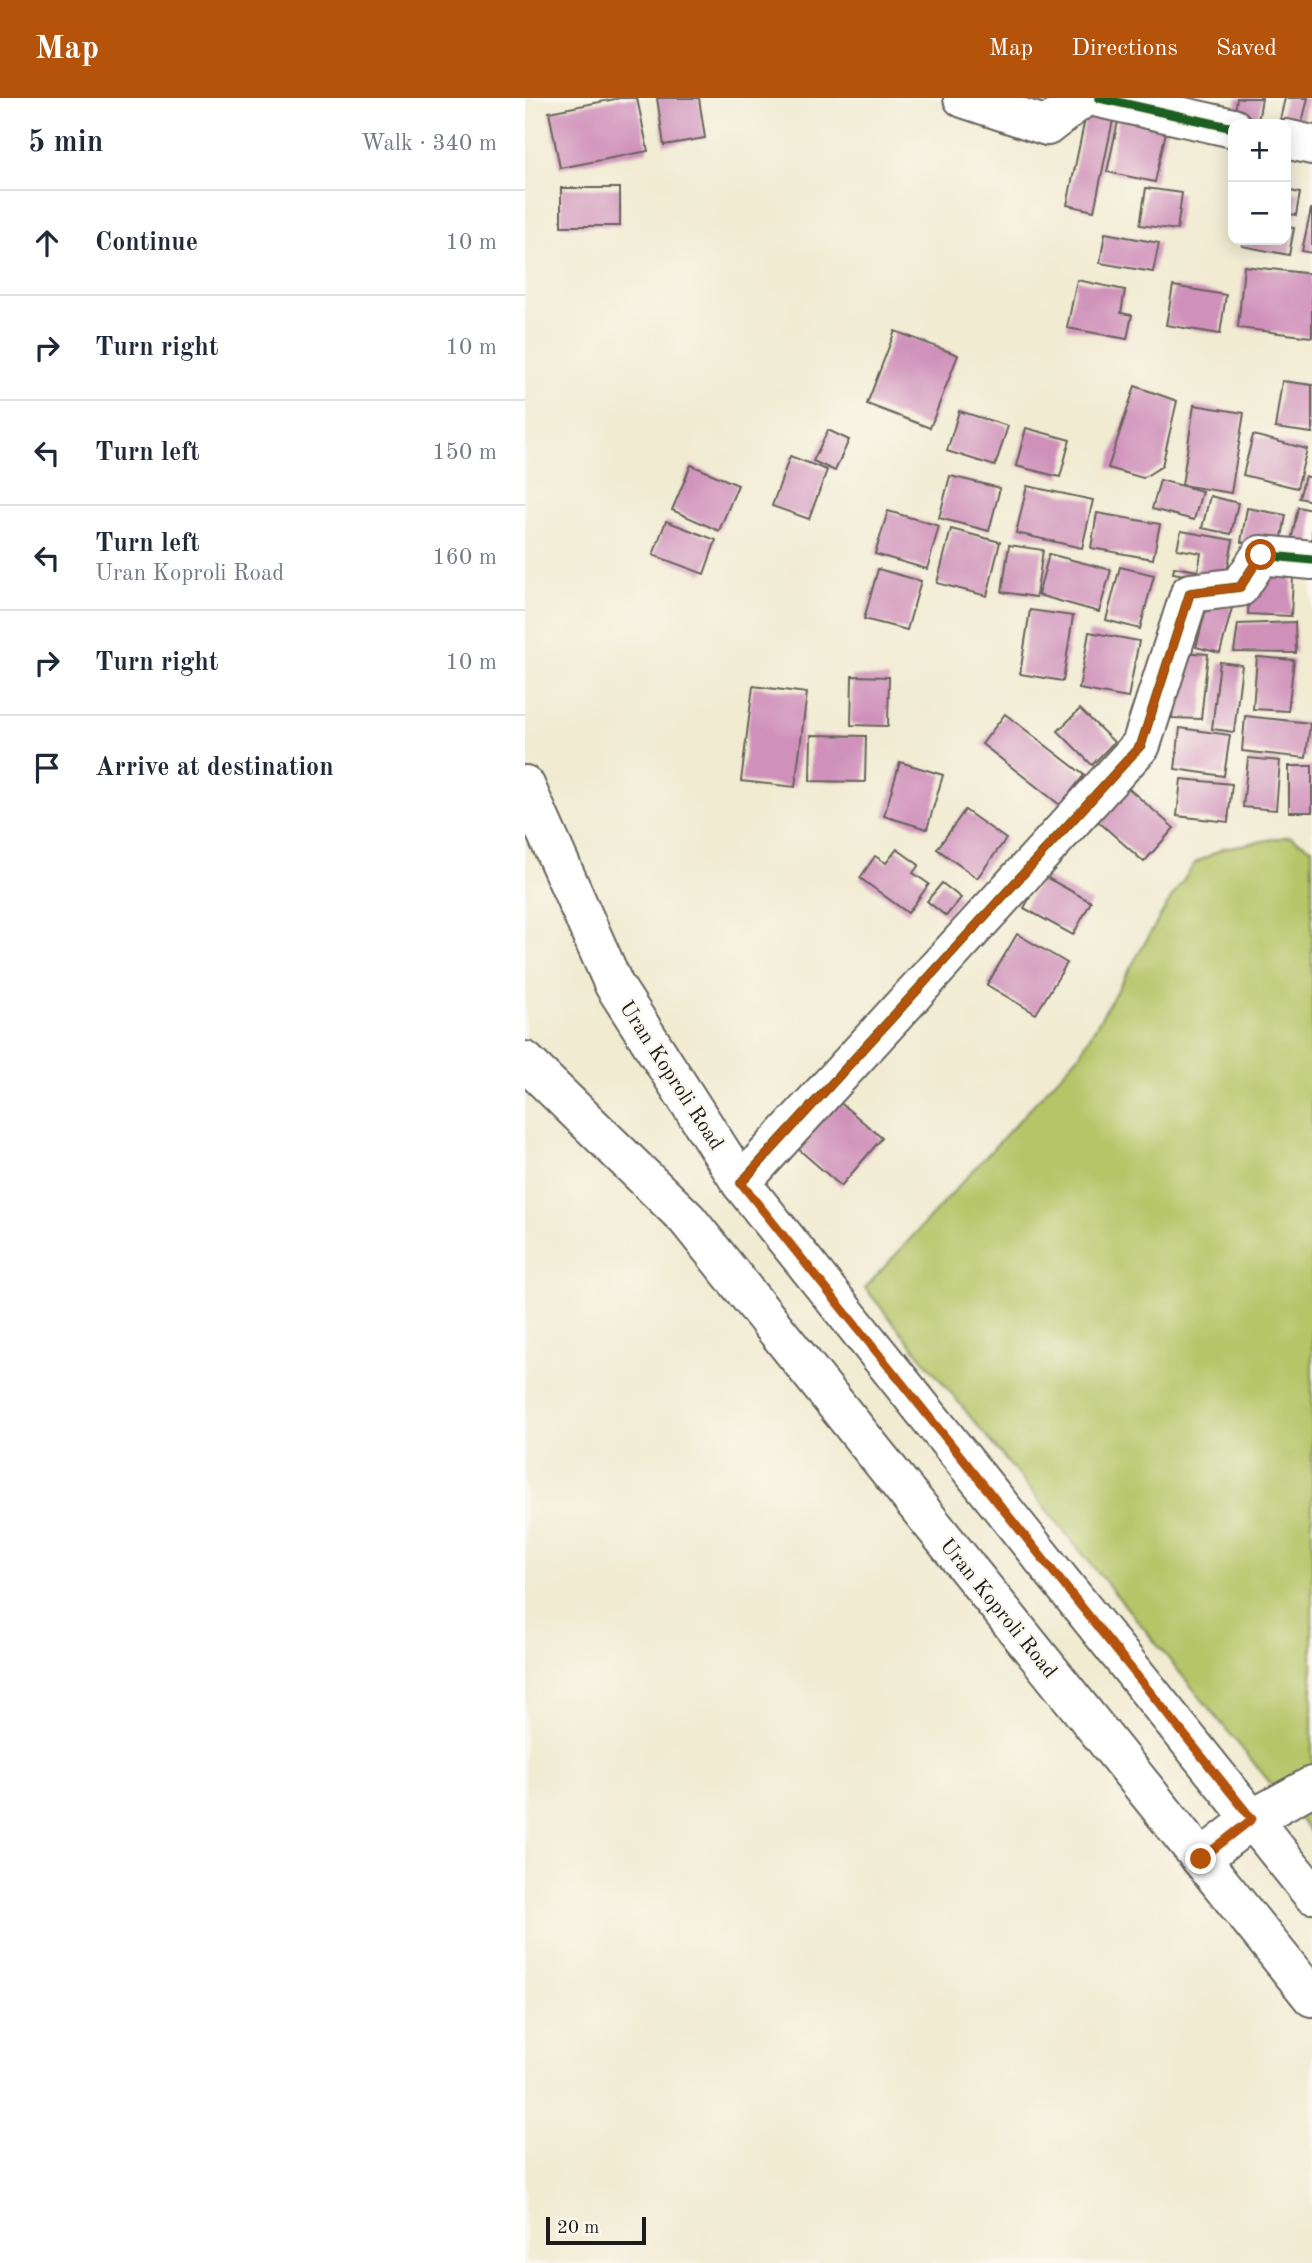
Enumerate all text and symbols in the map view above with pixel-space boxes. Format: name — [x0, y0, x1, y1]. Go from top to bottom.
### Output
text: Map — [35, 33, 99, 66]
text: Map — [989, 37, 1033, 61]
text: Directions — [1071, 37, 1178, 61]
text: Saved — [1216, 37, 1277, 61]
map controls — [1228, 119, 1291, 245]
button: + — [1228, 119, 1291, 182]
text: 5 min — [28, 128, 103, 158]
text: Walk · 340 m — [361, 132, 497, 155]
button: − — [1228, 182, 1291, 245]
icon: ahead — [28, 224, 66, 262]
text: Continue — [95, 230, 198, 256]
text: 10 m — [446, 231, 497, 254]
icon: right — [28, 329, 66, 367]
text: Turn right — [95, 335, 218, 361]
text: 10 m — [446, 336, 497, 359]
icon: left — [28, 434, 66, 472]
text: Turn left — [95, 440, 200, 466]
text: 150 m — [432, 441, 497, 464]
text: Turn left — [95, 531, 200, 557]
icon: left — [28, 539, 66, 577]
route start — [1245, 539, 1276, 570]
text: 160 m — [432, 546, 497, 569]
text: Uran Koproli Road — [95, 562, 284, 585]
icon: right — [28, 644, 66, 682]
text: Turn right — [95, 650, 218, 676]
text: 10 m — [446, 651, 497, 674]
icon: arrive — [28, 749, 66, 787]
text: Arrive at destination — [95, 755, 334, 781]
street label: Uran Koproli Road — [615, 998, 727, 1154]
street label: Uran Koproli Road — [935, 1535, 1060, 1683]
route end — [1185, 1843, 1216, 1874]
scale bar — [546, 2214, 646, 2246]
text: 20 m — [557, 2219, 599, 2238]

